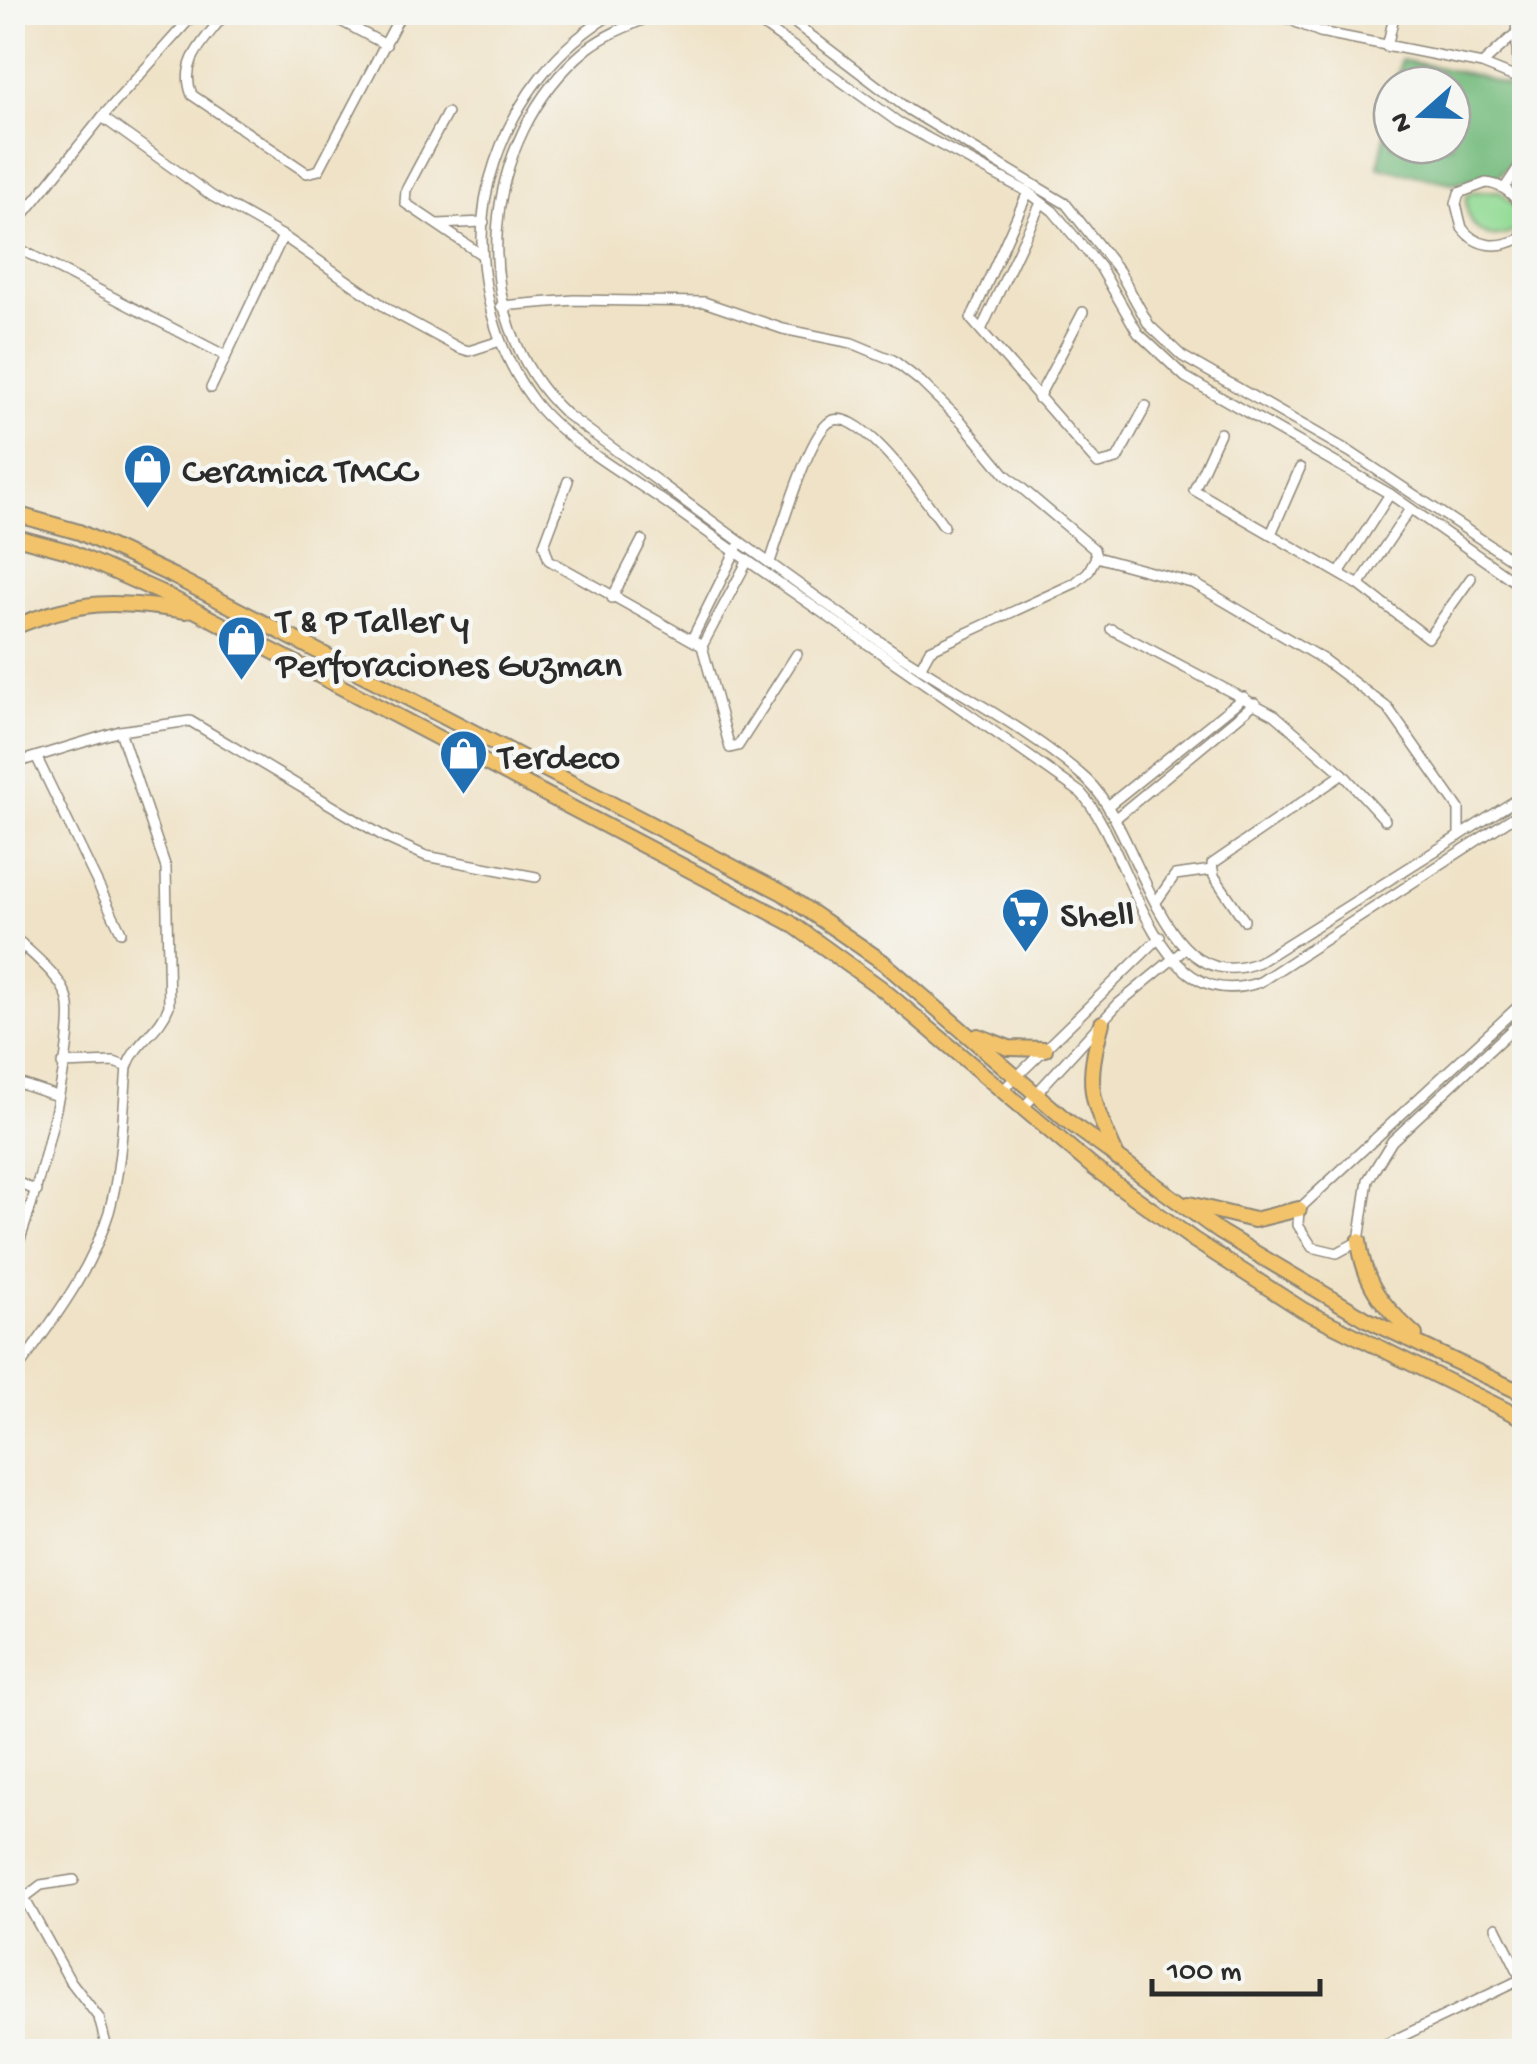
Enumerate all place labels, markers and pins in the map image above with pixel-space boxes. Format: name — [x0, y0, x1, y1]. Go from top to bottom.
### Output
shop icon: Ceramica TMCC — [121, 442, 173, 510]
place label: Ceramica TMCC — [182, 452, 420, 496]
place label: T & P Taller y Perforaciones Guzman — [274, 602, 622, 690]
shop icon: T & P Taller y Perforaciones Guzman — [215, 614, 267, 682]
shop icon: Terdeco — [437, 728, 489, 796]
place label: Terdeco — [496, 738, 620, 782]
supermarket icon: Shell — [999, 886, 1051, 954]
place label: Shell — [1060, 896, 1134, 940]

